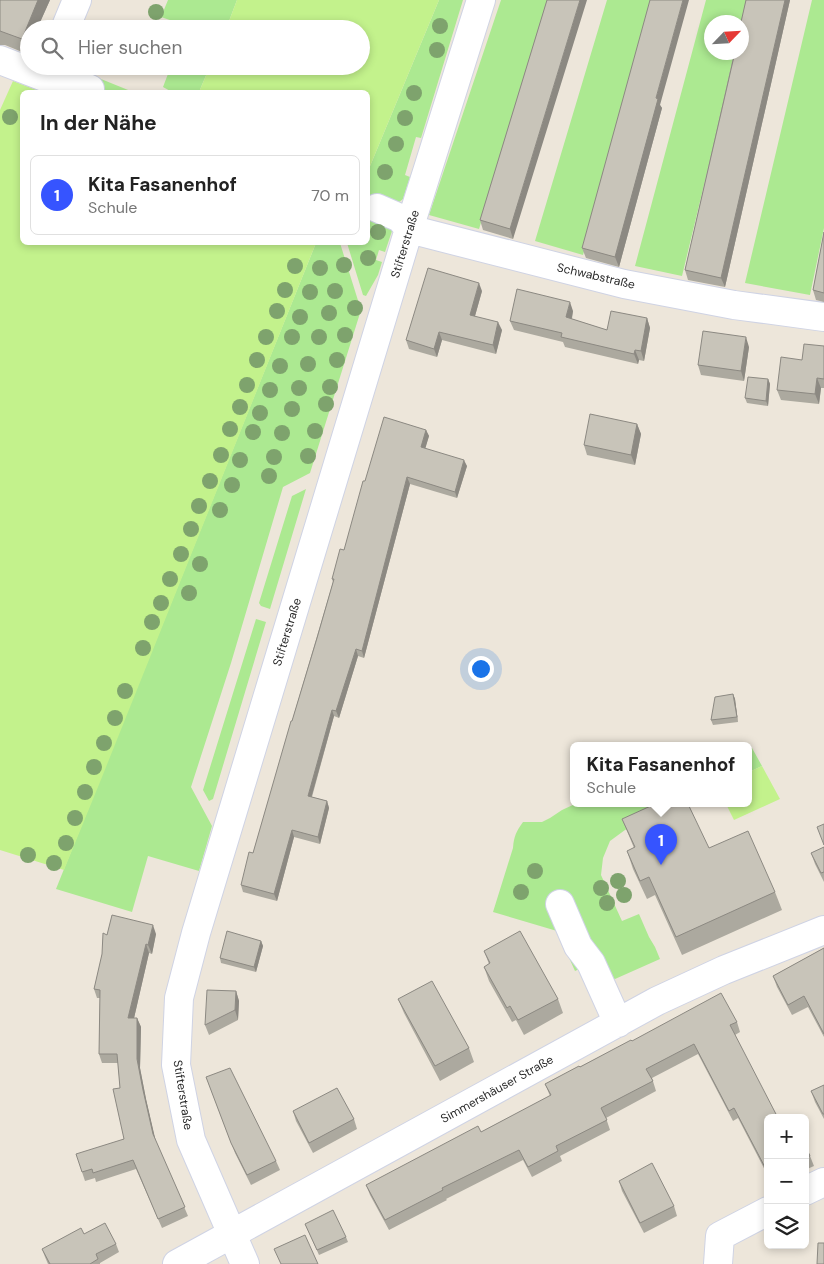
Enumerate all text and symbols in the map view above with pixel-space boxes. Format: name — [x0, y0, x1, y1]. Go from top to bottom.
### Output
north arrow — [704, 15, 749, 60]
search box — [20, 20, 370, 75]
icon: search — [38, 34, 66, 62]
text: Hier suchen — [78, 35, 182, 60]
text: In der Nähe — [40, 109, 157, 137]
text: Kita Fasanenhof — [88, 172, 237, 197]
text: 1 — [54, 185, 60, 206]
text: 70 m — [311, 185, 349, 206]
text: Schule — [88, 197, 137, 218]
street label: Stifterstraße — [387, 208, 423, 280]
street label: Schwabstraße — [555, 259, 637, 293]
street label: Stifterstraße — [269, 596, 305, 668]
your location — [468, 656, 494, 682]
popup — [570, 742, 752, 807]
text: Kita Fasanenhof — [587, 752, 735, 777]
text: Schule — [587, 777, 636, 798]
pin: 1 — [645, 824, 677, 865]
street label: Simmershäuser Straße — [438, 1051, 556, 1127]
street label: Stifterstraße — [170, 1059, 196, 1131]
map controls — [764, 1114, 809, 1249]
button: + — [764, 1114, 809, 1159]
button: − — [764, 1159, 809, 1204]
button: layers — [764, 1204, 809, 1249]

